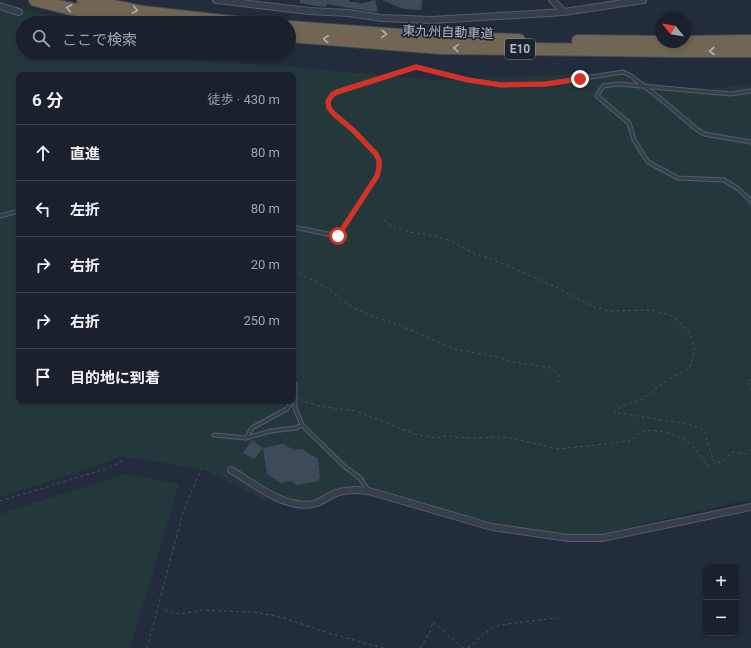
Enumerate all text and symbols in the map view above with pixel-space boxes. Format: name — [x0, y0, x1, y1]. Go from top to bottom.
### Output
one-way arrow — [66, 5, 72, 13]
one-way arrow — [132, 5, 138, 14]
north arrow — [655, 12, 691, 48]
search box — [16, 16, 296, 60]
street label: 東九州自動車道 — [402, 23, 494, 41]
icon: search — [30, 27, 52, 49]
one-way arrow — [381, 30, 387, 39]
text: ここで検索 — [62, 31, 137, 49]
one-way arrow — [323, 35, 329, 44]
road number: E10 — [505, 39, 535, 59]
one-way arrow — [453, 44, 459, 52]
one-way arrow — [709, 47, 715, 55]
route end — [571, 70, 589, 88]
text: 6 分 — [32, 90, 63, 110]
text: 徒歩 · 430 m — [208, 92, 280, 107]
icon: ahead — [32, 142, 54, 164]
text: 直進 — [70, 145, 100, 163]
text: 80 m — [251, 145, 280, 160]
icon: left — [32, 198, 54, 220]
text: 左折 — [70, 201, 100, 219]
text: 80 m — [251, 201, 280, 216]
route start — [329, 227, 347, 245]
icon: right — [32, 254, 54, 276]
text: 右折 — [70, 257, 100, 275]
text: 20 m — [251, 257, 280, 272]
icon: right — [32, 310, 54, 332]
text: 右折 — [70, 313, 100, 331]
text: 250 m — [243, 313, 280, 328]
icon: arrive — [32, 366, 54, 388]
text: 目的地に到着 — [70, 369, 160, 387]
map controls — [703, 564, 739, 636]
button: + — [703, 564, 739, 600]
button: − — [703, 600, 739, 636]

